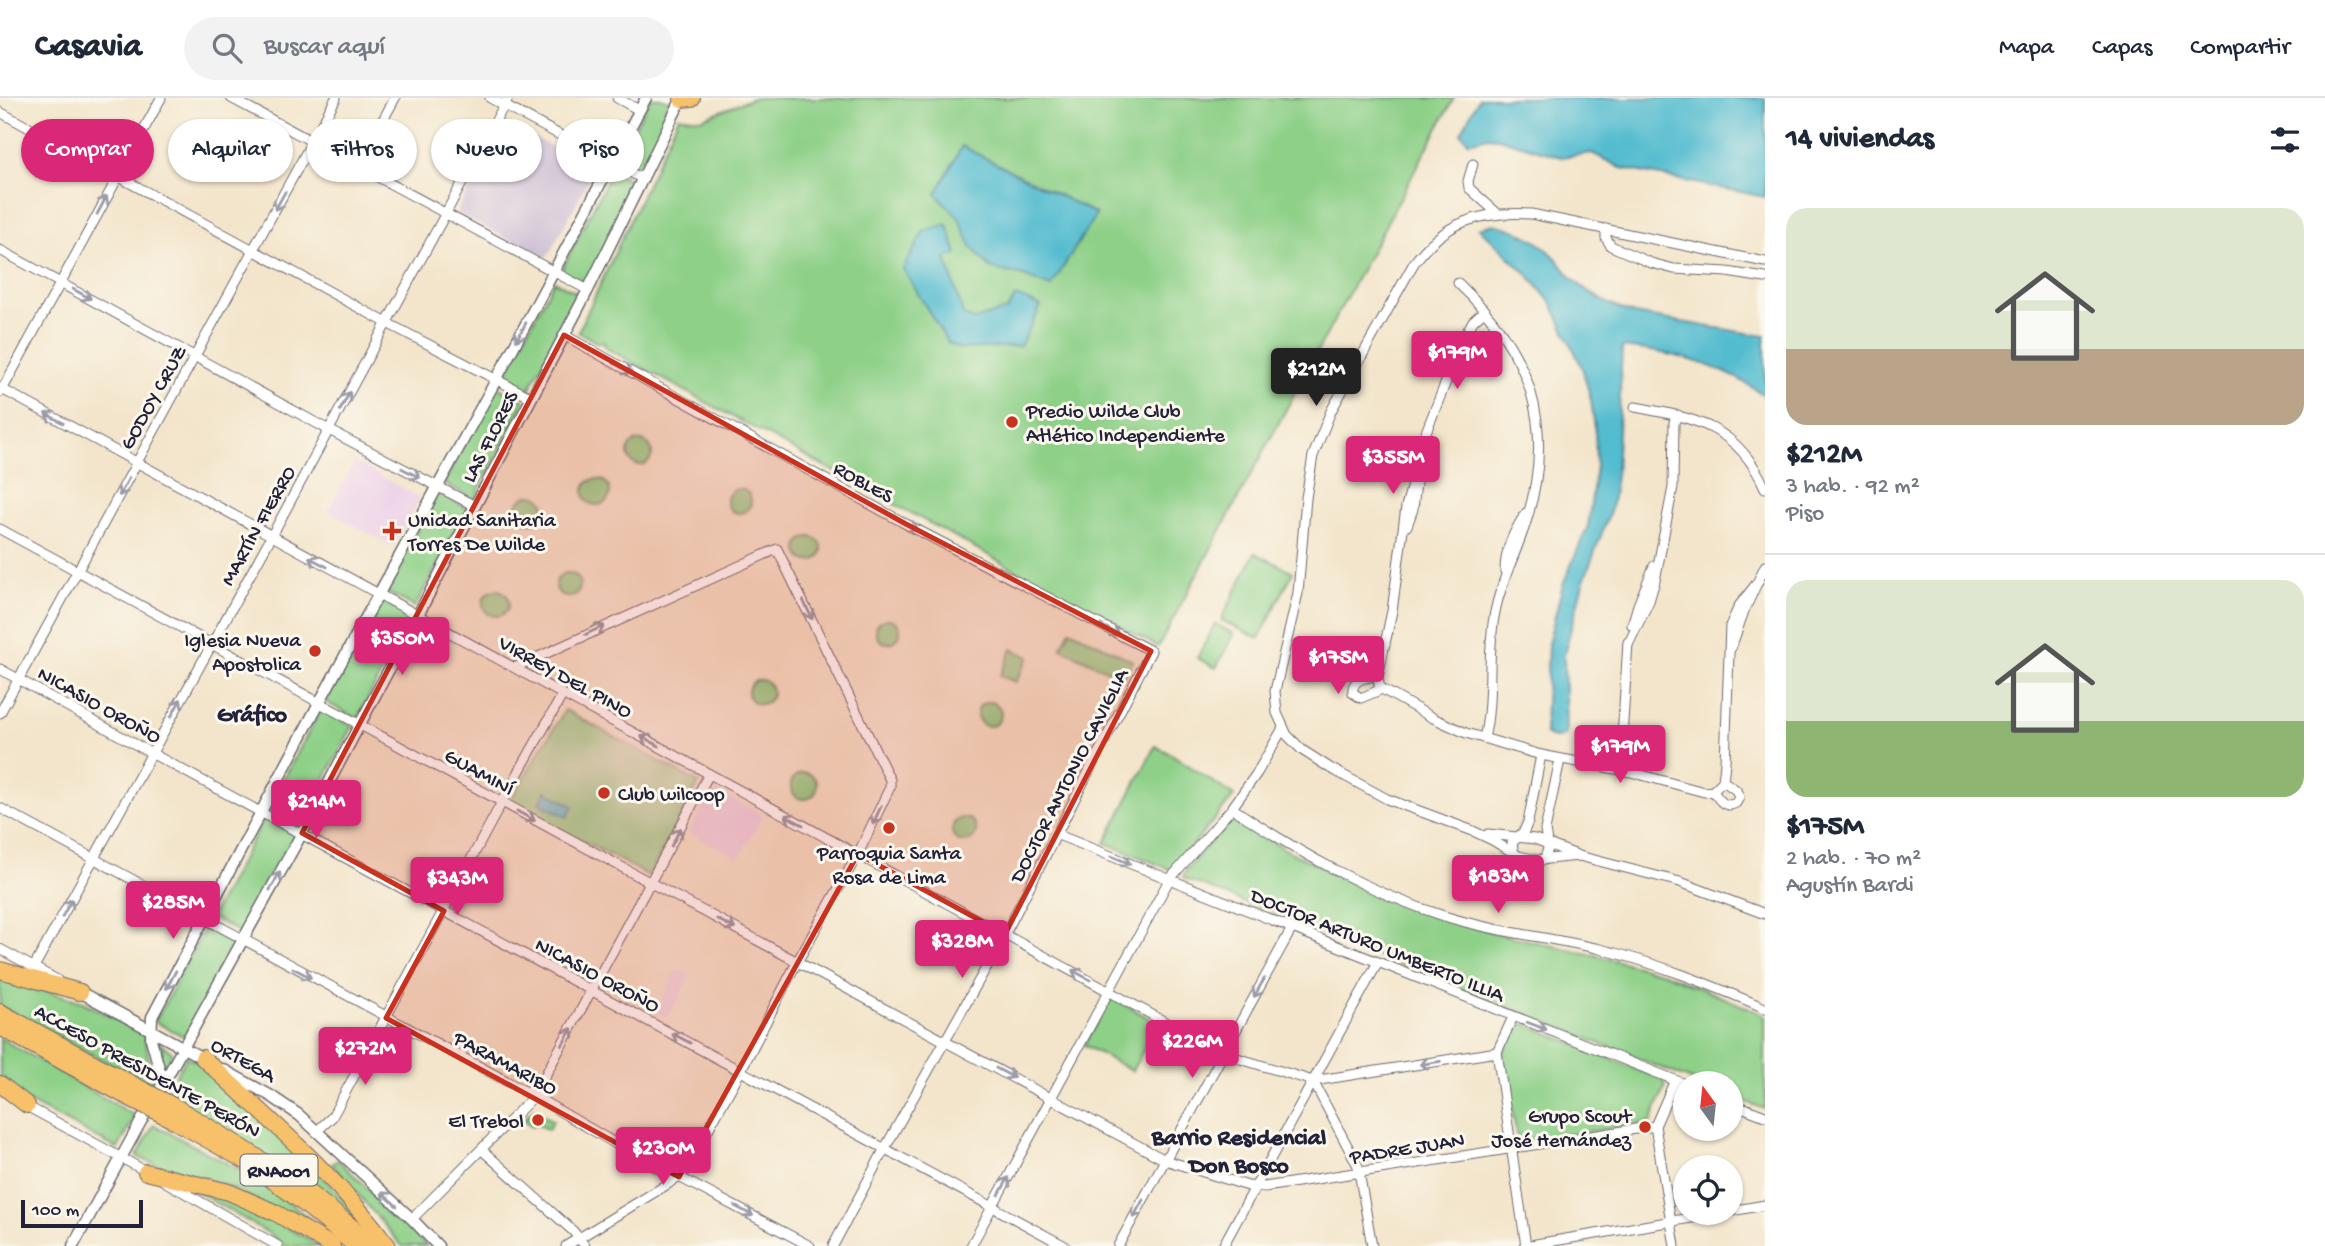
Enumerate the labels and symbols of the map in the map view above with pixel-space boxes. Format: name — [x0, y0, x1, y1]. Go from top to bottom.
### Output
one-way arrow — [272, 190, 286, 211]
one-way arrow — [96, 195, 110, 215]
one-way arrow — [71, 287, 91, 301]
one-way arrow — [514, 322, 528, 342]
pin: $179M — [1408, 331, 1506, 391]
street label: GODOY CRUZ — [116, 342, 194, 455]
pin: $212M — [1267, 348, 1365, 408]
one-way arrow — [613, 361, 633, 375]
street label: LAS FLORES — [458, 387, 526, 488]
one-way arrow — [338, 391, 352, 412]
place label: Predio Wilde Club Atlético Independiente — [1025, 401, 1226, 450]
one-way arrow — [44, 411, 65, 424]
marker: Predio Wilde Club Atlético Independiente — [1004, 414, 1020, 430]
pin: $355M — [1344, 436, 1442, 496]
street label: ROBLES — [828, 457, 897, 511]
street label: MARTÍN FIERRO — [217, 462, 303, 591]
one-way arrow — [400, 466, 421, 480]
one-way arrow — [116, 476, 130, 496]
place label: Unidad Sanitaria Torres De Wilde — [407, 510, 557, 559]
one-way arrow — [897, 519, 918, 532]
marker: Unidad Sanitaria Torres De Wilde — [382, 521, 402, 541]
one-way arrow — [308, 555, 329, 568]
one-way arrow — [801, 599, 815, 620]
pin: $350M — [353, 618, 451, 677]
one-way arrow — [584, 623, 606, 636]
one-way arrow — [1099, 624, 1120, 637]
place label: Iglesia Nueva Apostolica — [184, 630, 302, 679]
street label: VIRREY DEL PINO — [492, 632, 636, 726]
pin: $175M — [1289, 636, 1387, 696]
marker: Iglesia Nueva Apostolica — [307, 643, 323, 659]
street label: NICASIO OROÑO — [32, 663, 165, 752]
street label: DOCTOR ANTONIO CAVIGLIA — [1005, 664, 1137, 889]
one-way arrow — [170, 698, 183, 719]
district label: Gráfico — [217, 702, 288, 731]
pin: $179M — [1571, 726, 1669, 785]
one-way arrow — [640, 734, 660, 748]
street label: GUAMINÍ — [439, 745, 518, 803]
pin: $214M — [267, 780, 365, 840]
place label: Club wilcoop — [618, 784, 725, 809]
marker: Club wilcoop — [596, 785, 612, 801]
one-way arrow — [869, 804, 883, 825]
one-way arrow — [515, 809, 536, 823]
one-way arrow — [784, 813, 805, 826]
marker: Parroquia Santa Rosa de Lima — [881, 820, 897, 836]
one-way arrow — [669, 827, 683, 848]
place label: Parroquia Santa Rosa de Lima — [816, 843, 962, 892]
one-way arrow — [1110, 855, 1132, 868]
pin: $183M — [1449, 856, 1547, 915]
pin: $343M — [408, 858, 506, 917]
one-way arrow — [268, 871, 282, 891]
pin: $285M — [124, 882, 222, 941]
street label: DOCTOR ARTURO UMBERTO ILLIA — [1244, 884, 1509, 1010]
one-way arrow — [61, 898, 74, 919]
one-way arrow — [715, 918, 736, 931]
pin: $328M — [913, 920, 1011, 980]
street label: NICASIO OROÑO — [530, 934, 663, 1021]
one-way arrow — [292, 966, 312, 980]
one-way arrow — [1071, 968, 1092, 981]
one-way arrow — [164, 969, 177, 990]
one-way arrow — [1252, 977, 1265, 998]
street label: ACCESO PRESIDENTE PERÓN — [29, 1000, 264, 1146]
pin: $226M — [1143, 1020, 1241, 1080]
one-way arrow — [1526, 1021, 1548, 1034]
street label: PARAMARIBO — [447, 1027, 561, 1103]
one-way arrow — [560, 1027, 574, 1047]
pin: $272M — [316, 1028, 414, 1087]
one-way arrow — [671, 1031, 691, 1045]
street label: ORTEGA — [205, 1034, 281, 1091]
one-way arrow — [1419, 1057, 1441, 1070]
one-way arrow — [994, 1067, 1015, 1080]
north arrow — [1673, 1071, 1743, 1141]
place label: Grupo Scout José Hernández — [1491, 1106, 1633, 1155]
place label: El Trebol — [448, 1111, 524, 1136]
marker: El Trebol — [530, 1112, 546, 1128]
marker: Grupo Scout José Hernández — [1637, 1119, 1653, 1135]
district label: Barrio Residencial Don Bosco — [1151, 1125, 1326, 1182]
pin: $230M — [614, 1128, 712, 1187]
street label: PADRE JUAN — [1347, 1129, 1467, 1172]
road number: RNA001 — [240, 1154, 318, 1186]
one-way arrow — [998, 1176, 1011, 1197]
one-way arrow — [381, 1190, 398, 1207]
scale bar — [21, 1197, 144, 1229]
one-way arrow — [1131, 1198, 1145, 1219]
one-way arrow — [733, 1205, 754, 1219]

